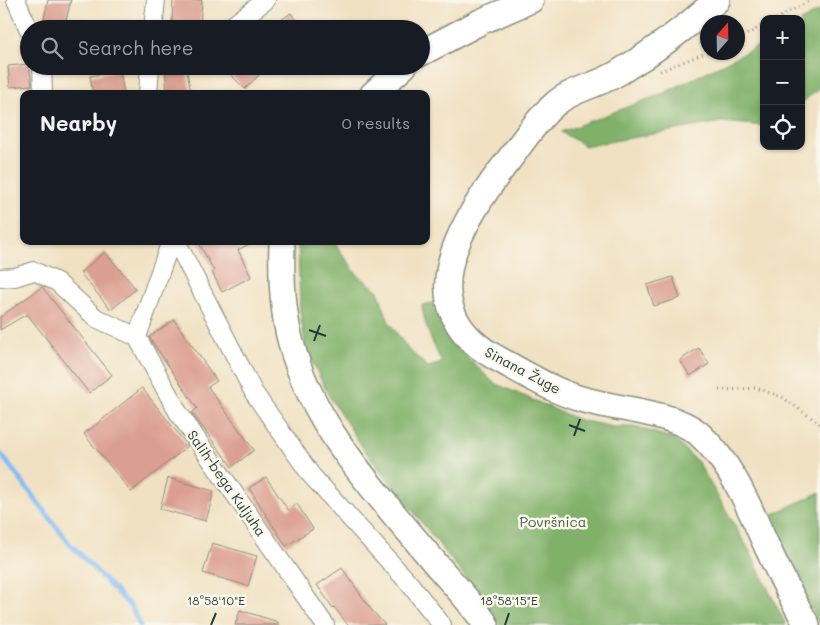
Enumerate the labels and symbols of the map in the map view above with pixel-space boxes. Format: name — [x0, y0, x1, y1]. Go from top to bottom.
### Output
north arrow — [700, 15, 745, 60]
street label: Sinana Žuge — [482, 342, 564, 398]
street label: Salih-bega Kuljuha — [183, 426, 271, 540]
park label: Površnica — [519, 512, 587, 531]
text: 18°58'10"E — [187, 592, 245, 608]
text: 18°58'15"E — [480, 592, 538, 608]

